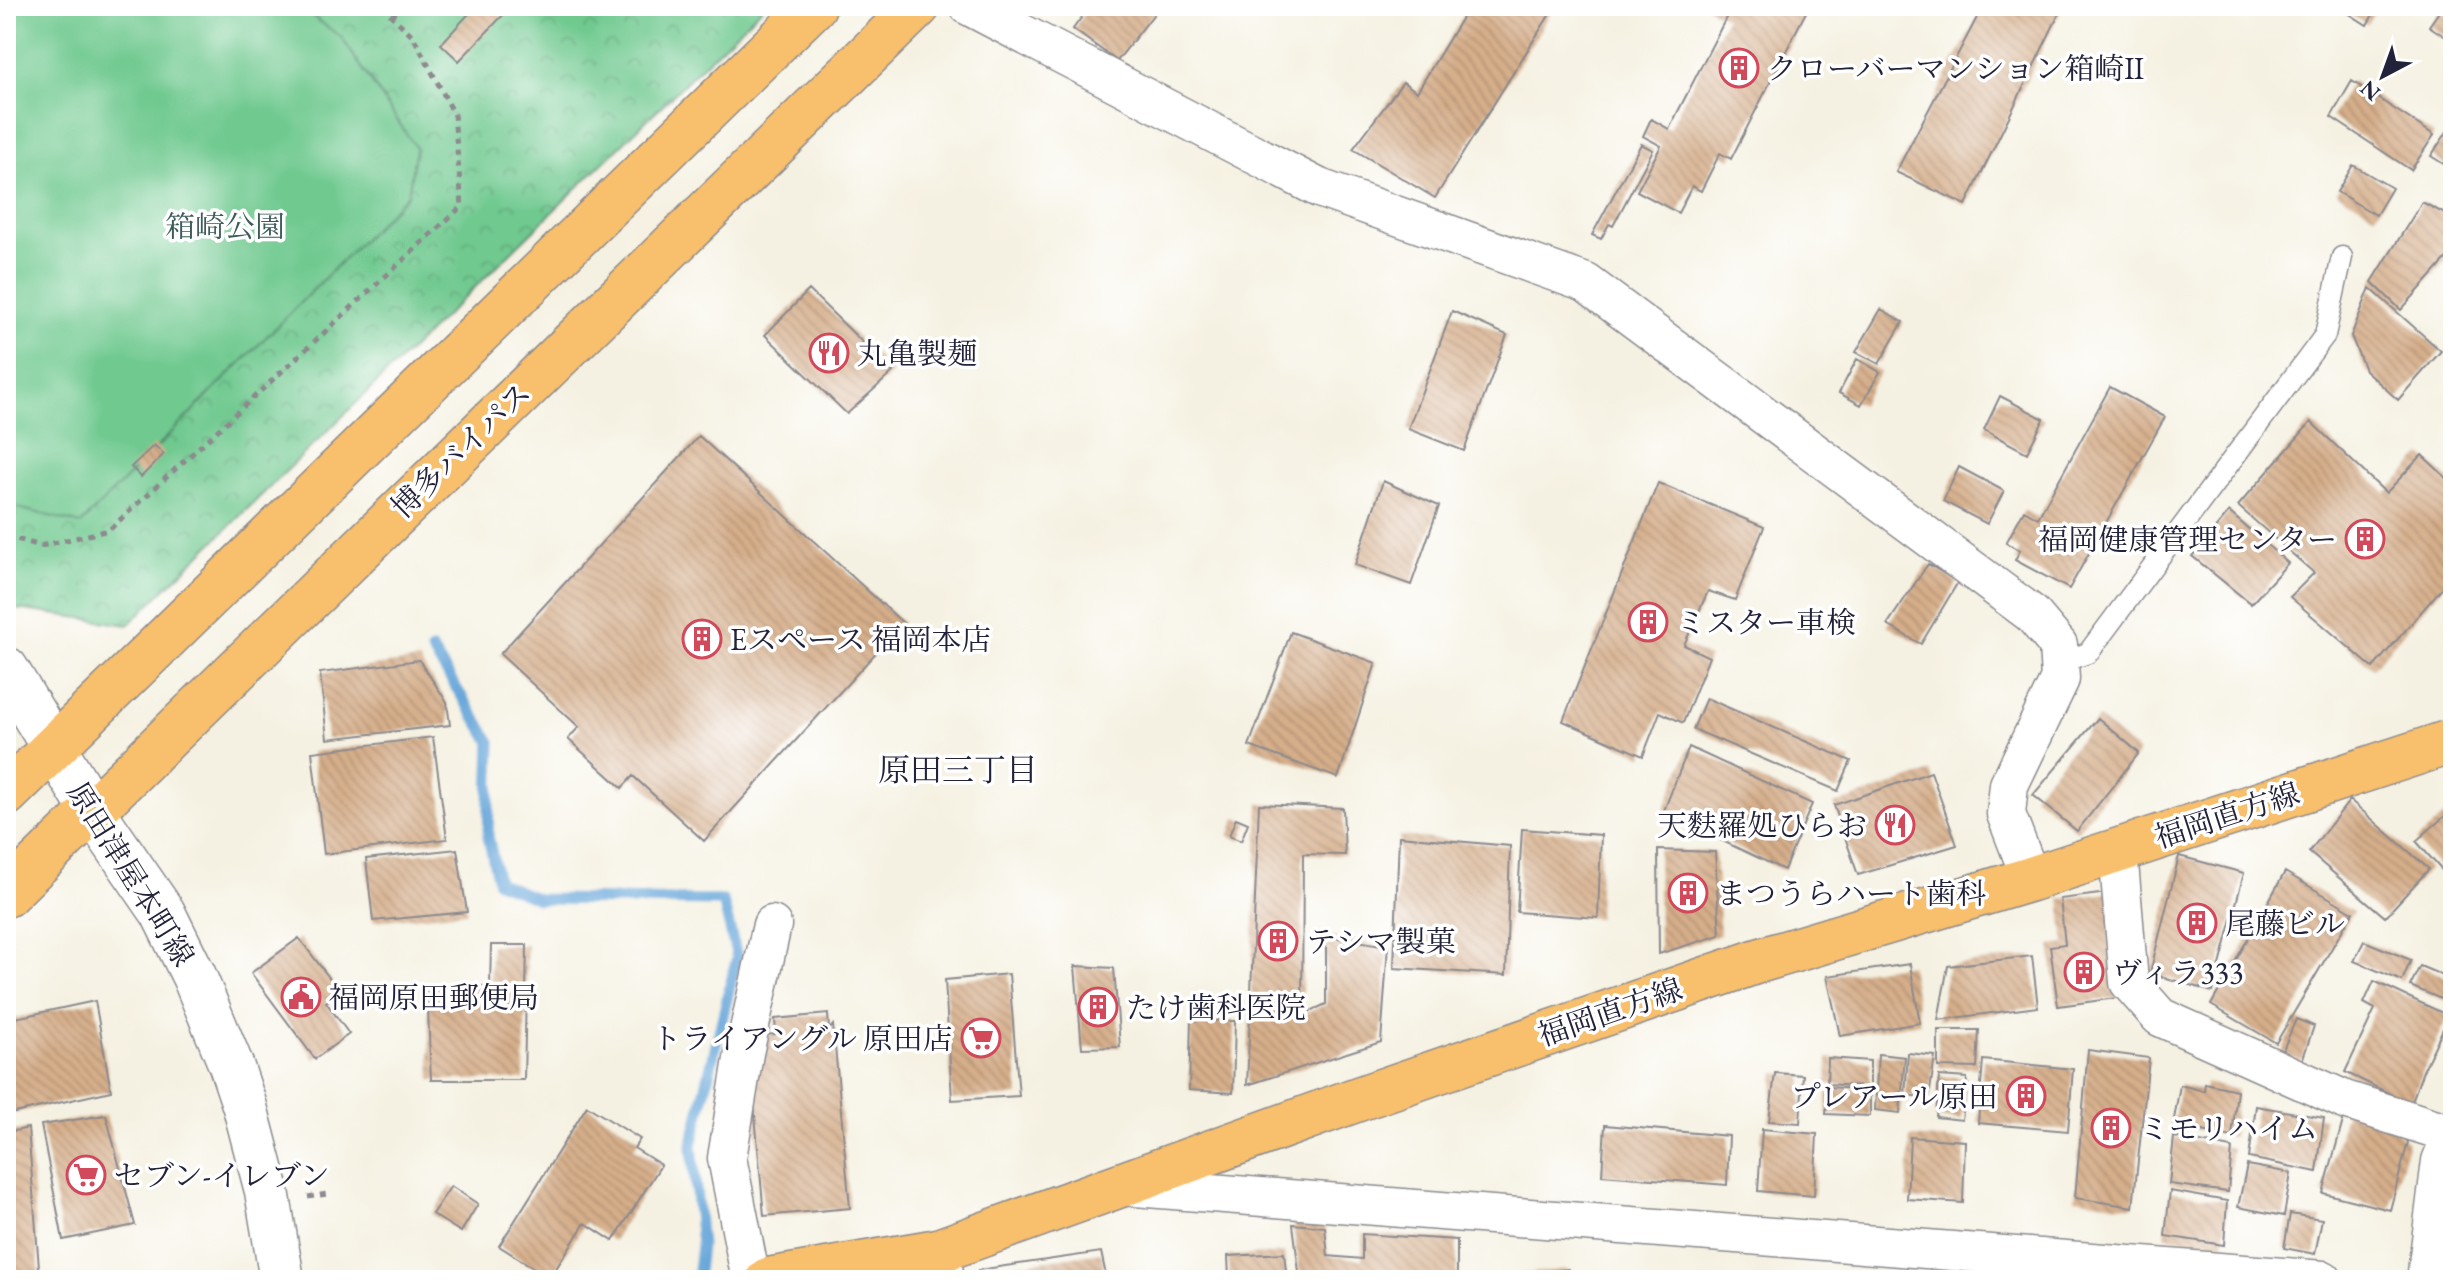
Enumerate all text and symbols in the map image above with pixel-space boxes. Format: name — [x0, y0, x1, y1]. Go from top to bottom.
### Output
north arrow — [2343, 36, 2423, 116]
building icon: クローバーマンション箱崎Ⅱ — [1718, 47, 1760, 89]
place label: クローバーマンション箱崎Ⅱ — [1767, 49, 2144, 88]
text: N — [2354, 74, 2386, 108]
park label: 箱崎公園 — [165, 207, 285, 246]
restaurant icon: 丸亀製麺 — [808, 332, 850, 374]
place label: 丸亀製麺 — [857, 334, 977, 373]
street label: 博多バイパス — [383, 374, 539, 526]
building icon: 福岡健康管理センター — [2344, 518, 2386, 560]
place label: 福岡健康管理センター — [2038, 520, 2337, 559]
building icon: ミスター車検 — [1627, 601, 1669, 643]
place label: ミスター車検 — [1676, 603, 1856, 642]
building icon: Eスペース 福岡本店 — [681, 618, 723, 660]
place label: Eスペース 福岡本店 — [730, 620, 991, 659]
district label: 原田三丁目 — [878, 749, 1038, 791]
street label: 福岡直方線 — [2150, 773, 2304, 857]
street label: 原田津屋本町線 — [59, 775, 203, 973]
restaurant icon: 天麩羅処ひらお — [1874, 804, 1916, 846]
place label: 天麩羅処ひらお — [1657, 806, 1867, 845]
building icon: まつうらハート歯科 — [1667, 872, 1709, 914]
place label: まつうらハート歯科 — [1716, 874, 1986, 913]
building icon: 尾藤ビル — [2176, 902, 2218, 944]
place label: 尾藤ビル — [2225, 904, 2345, 943]
building icon: テシマ製菓 — [1257, 920, 1299, 962]
place label: テシマ製菓 — [1306, 922, 1455, 961]
building icon: ヴィラ333 — [2063, 951, 2105, 993]
place label: ヴィラ333 — [2112, 953, 2243, 992]
street label: 福岡直方線 — [1533, 969, 1687, 1055]
public building icon: 福岡原田郵便局 — [280, 976, 322, 1018]
place label: 福岡原田郵便局 — [329, 978, 539, 1017]
building icon: たけ歯科医院 — [1077, 986, 1119, 1028]
place label: たけ歯科医院 — [1126, 988, 1306, 1027]
supermarket icon: トライアングル 原田店 — [960, 1017, 1002, 1059]
place label: トライアングル 原田店 — [652, 1019, 953, 1058]
building icon: プレアール原田 — [2005, 1075, 2047, 1117]
place label: プレアール原田 — [1791, 1077, 1998, 1116]
building icon: ミモリハイム — [2090, 1107, 2132, 1149]
place label: ミモリハイム — [2139, 1109, 2318, 1148]
supermarket icon: セブン-イレブン — [65, 1154, 107, 1196]
place label: セブン-イレブン — [114, 1156, 330, 1195]

